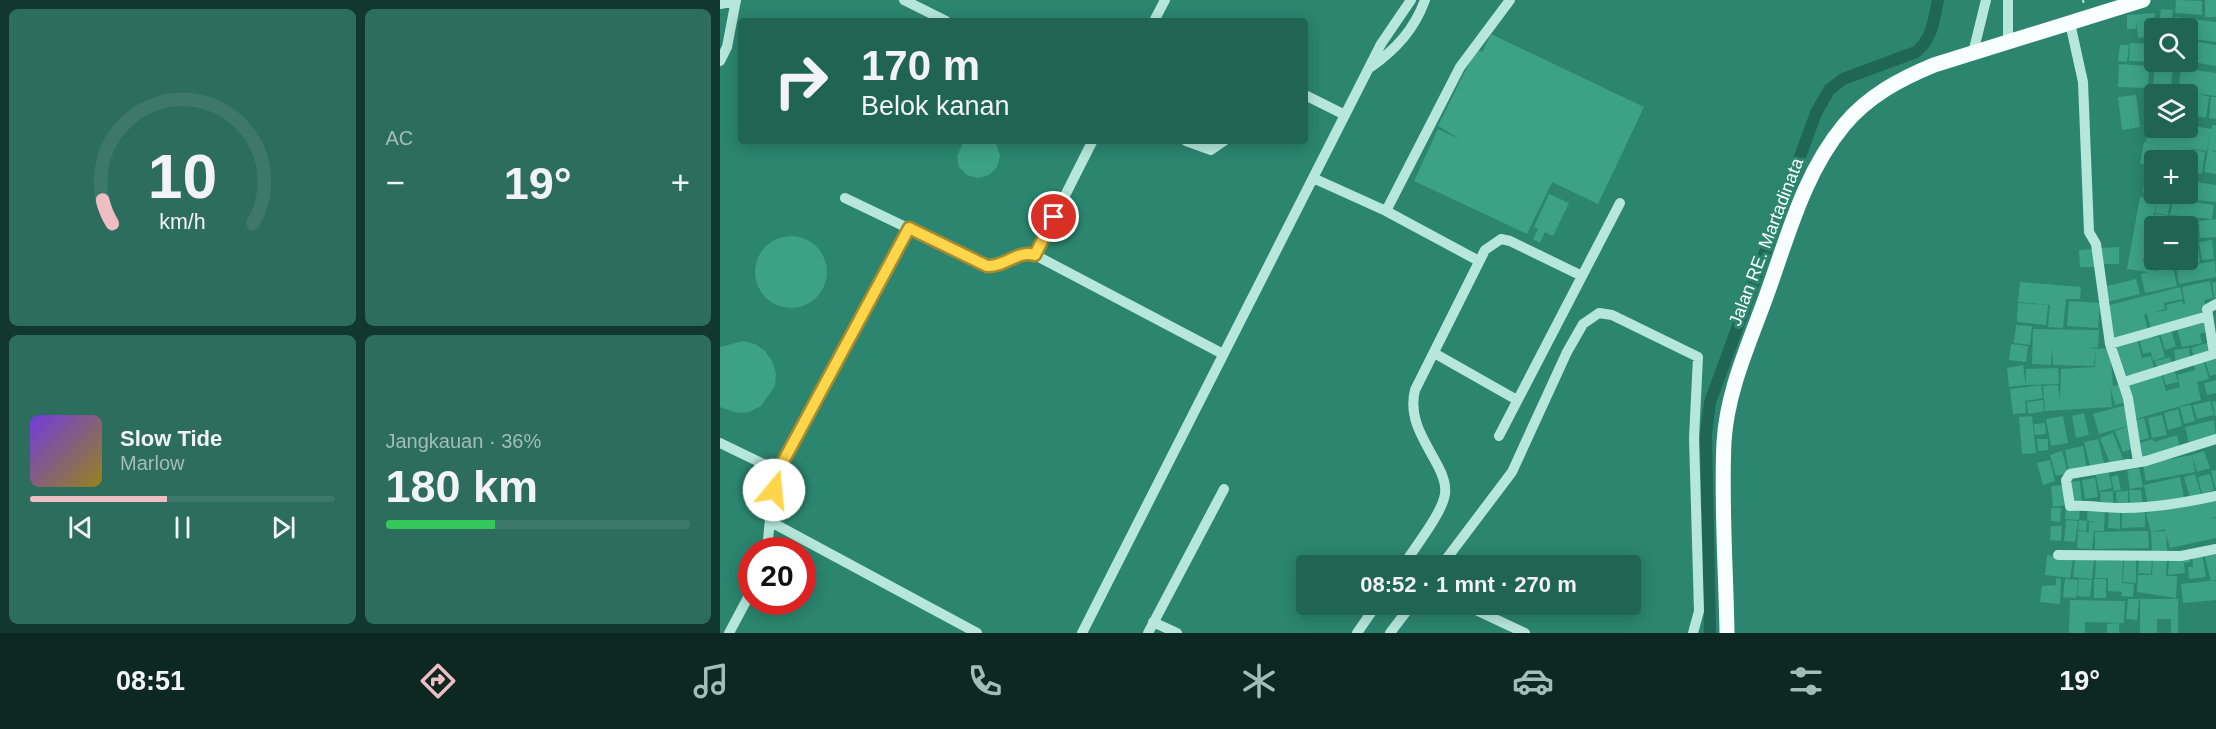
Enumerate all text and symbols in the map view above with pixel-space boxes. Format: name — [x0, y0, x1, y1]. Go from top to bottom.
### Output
map controls — [2144, 18, 2198, 270]
button: search — [2144, 18, 2198, 72]
icon: right — [762, 42, 840, 120]
text: 170 m — [861, 42, 980, 89]
button: layers — [2144, 84, 2198, 138]
text: Belok kanan — [861, 91, 1010, 121]
text: AC — [386, 127, 413, 149]
text: 10 — [148, 142, 217, 211]
button: + — [2144, 150, 2198, 204]
street label: Jalan RE. Martadinata — [1725, 154, 1808, 329]
text: 19° — [504, 158, 572, 209]
text: − — [386, 164, 405, 201]
text: + — [671, 164, 690, 201]
pin — [1028, 191, 1079, 242]
icon: arrive — [1037, 200, 1070, 233]
text: km/h — [159, 211, 205, 235]
button: − — [2144, 216, 2198, 270]
text: Slow Tide — [120, 426, 222, 451]
text: Jangkauan · 36% — [386, 430, 541, 452]
text: Marlow — [120, 452, 184, 474]
position arrow — [742, 458, 806, 522]
text: 180 km — [386, 461, 538, 512]
icon: previous — [64, 511, 97, 544]
icon: pause — [166, 511, 199, 544]
icon: next — [267, 511, 300, 544]
speed limit sign: 20 — [738, 537, 816, 615]
text: 08:52 · 1 mnt · 270 m — [1360, 572, 1577, 597]
icon: directions — [417, 660, 459, 702]
icon: music — [690, 660, 732, 702]
icon: phone — [964, 660, 1006, 702]
icon: climate — [1238, 660, 1280, 702]
icon: car — [1512, 660, 1554, 702]
icon: filters — [1785, 660, 1827, 702]
text: 08:51 — [116, 666, 185, 696]
text: 19° — [2059, 666, 2100, 696]

